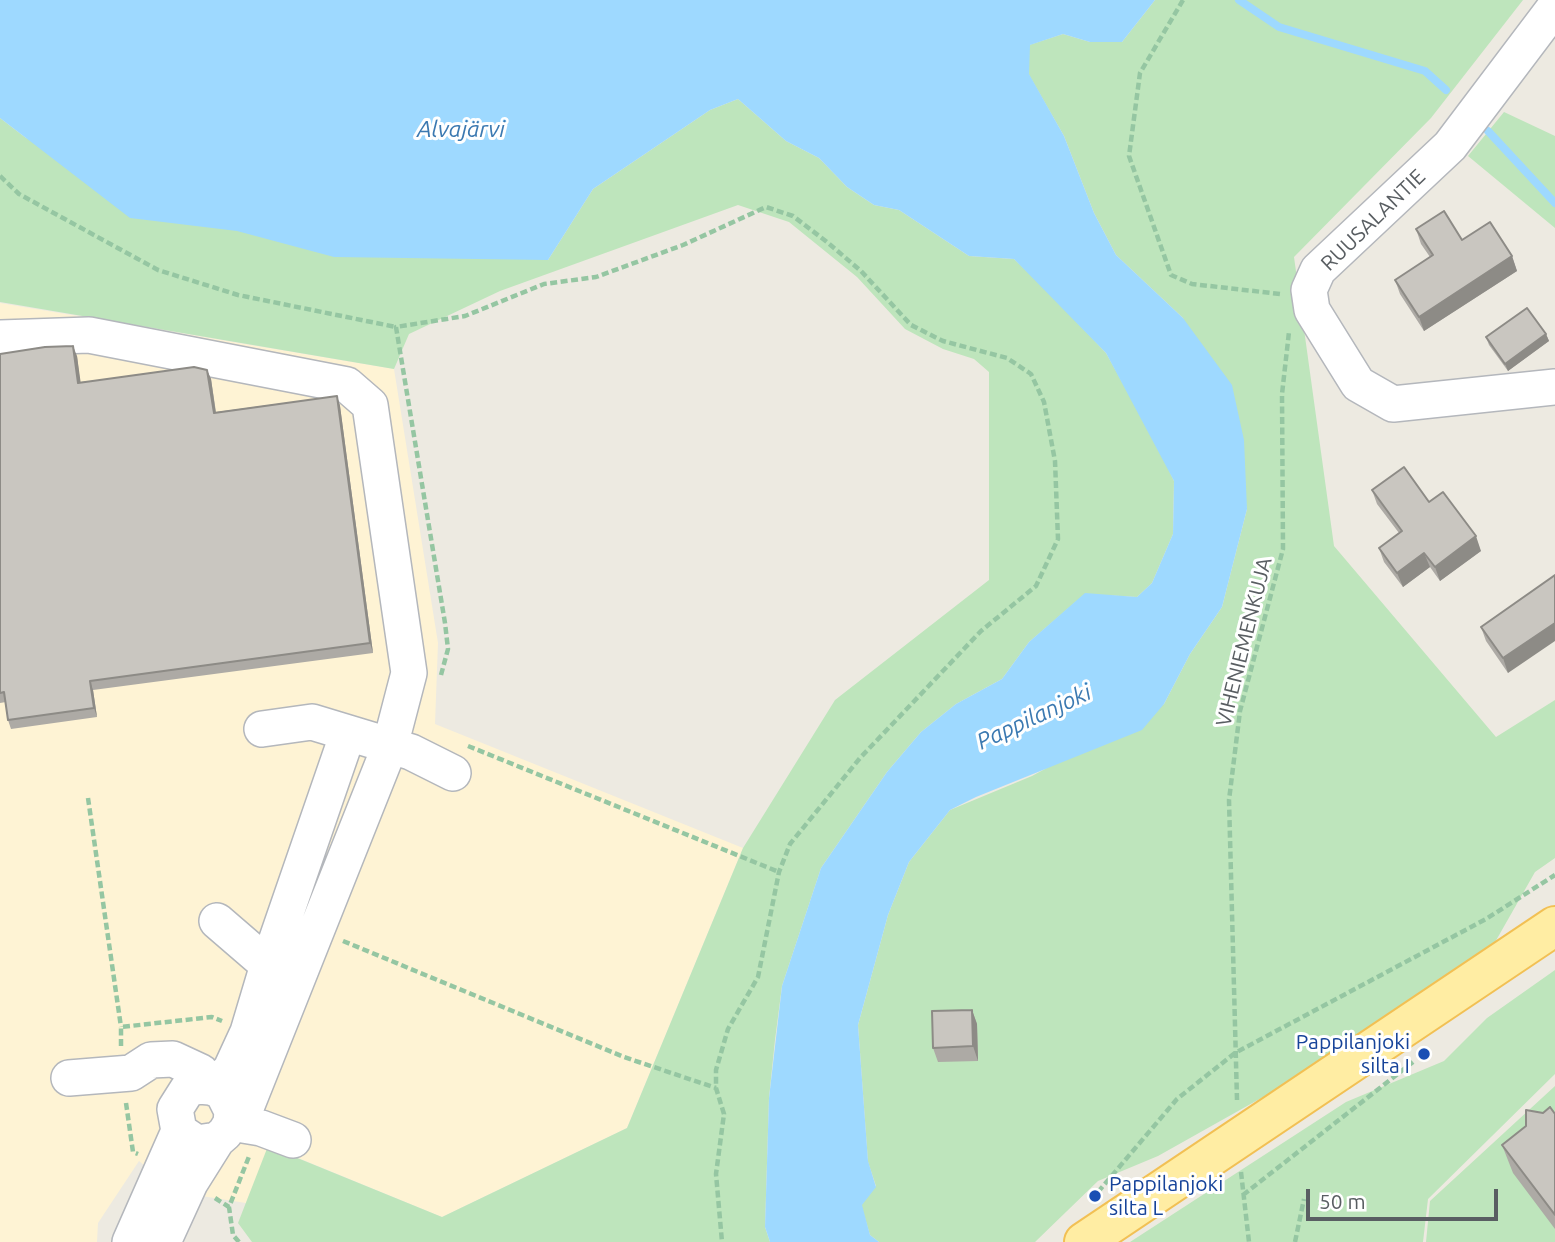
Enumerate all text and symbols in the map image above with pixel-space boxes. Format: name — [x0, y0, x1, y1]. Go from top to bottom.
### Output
water label: Alvajärvi — [417, 115, 505, 143]
street label: RUUSALANTIE — [1316, 164, 1430, 276]
street label: VIHENIEMENKUJA — [1211, 555, 1277, 729]
water label: Pappilanjoki — [972, 678, 1096, 756]
place label: Pappilanjoki silta I — [1296, 1029, 1410, 1079]
marker: Pappilanjoki silta I — [1416, 1046, 1432, 1062]
place label: Pappilanjoki silta L — [1109, 1171, 1223, 1221]
scale bar — [1310, 1176, 1502, 1220]
marker: Pappilanjoki silta L — [1087, 1188, 1103, 1204]
text: 50 m — [1319, 1189, 1366, 1213]

